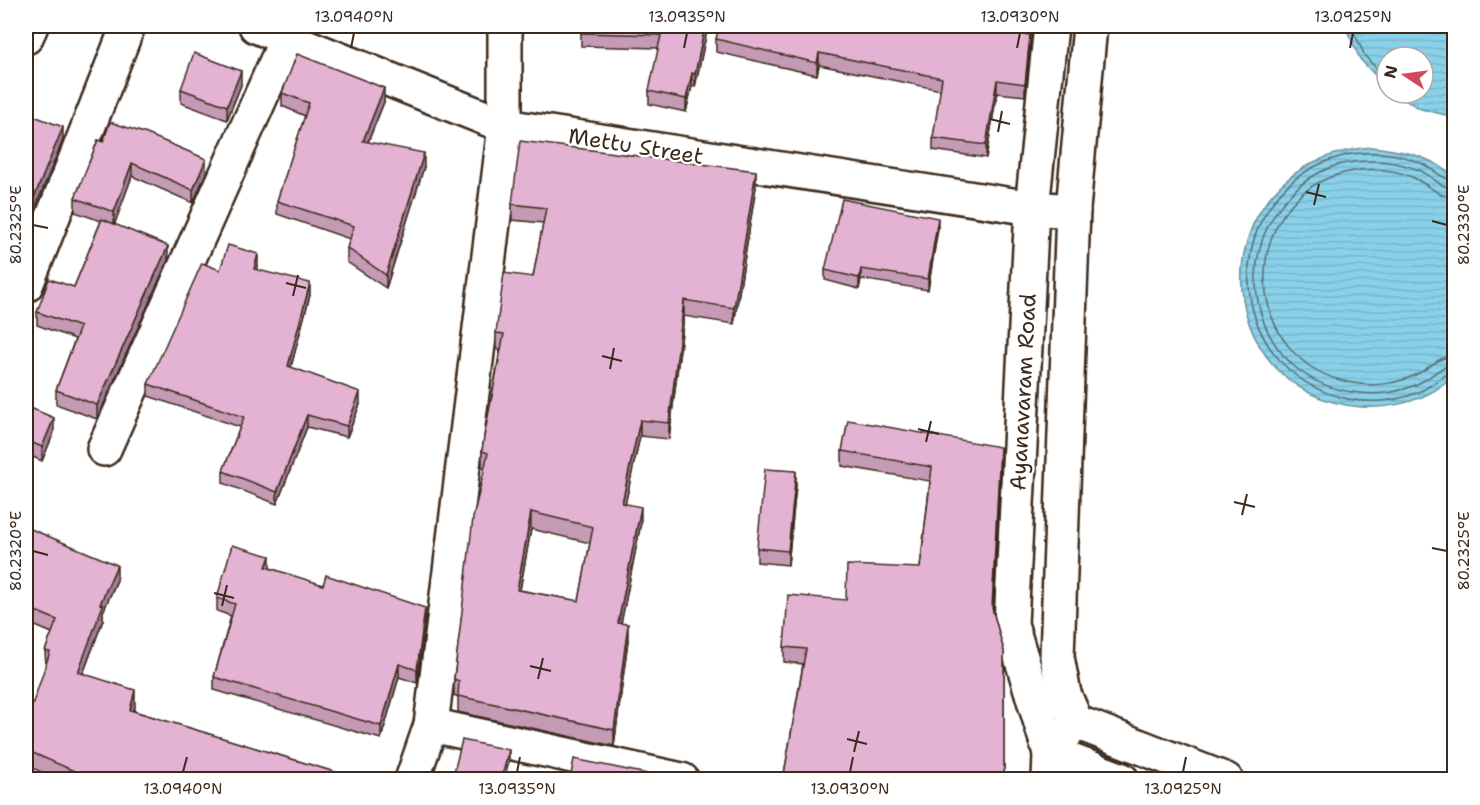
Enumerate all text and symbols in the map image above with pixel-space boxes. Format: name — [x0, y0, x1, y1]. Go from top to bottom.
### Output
text: 13.0940°N — [314, 7, 394, 27]
text: 13.0935°N — [648, 7, 726, 27]
text: 13.0930°N — [981, 7, 1059, 27]
text: 13.0925°N — [1314, 7, 1392, 27]
north arrow — [1375, 45, 1435, 105]
text: N — [1379, 63, 1403, 80]
street label: Mettu Street — [566, 121, 706, 171]
text: 80.2325°E — [6, 185, 26, 265]
text: 80.2330°E — [1454, 185, 1474, 265]
street label: Ayanavaram Road — [1003, 293, 1043, 491]
text: 80.2320°E — [6, 511, 26, 591]
text: 80.2325°E — [1454, 511, 1474, 591]
text: 13.0940°N — [143, 779, 223, 799]
text: 13.0935°N — [478, 779, 556, 799]
text: 13.0930°N — [811, 779, 889, 799]
text: 13.0925°N — [1144, 779, 1222, 799]

